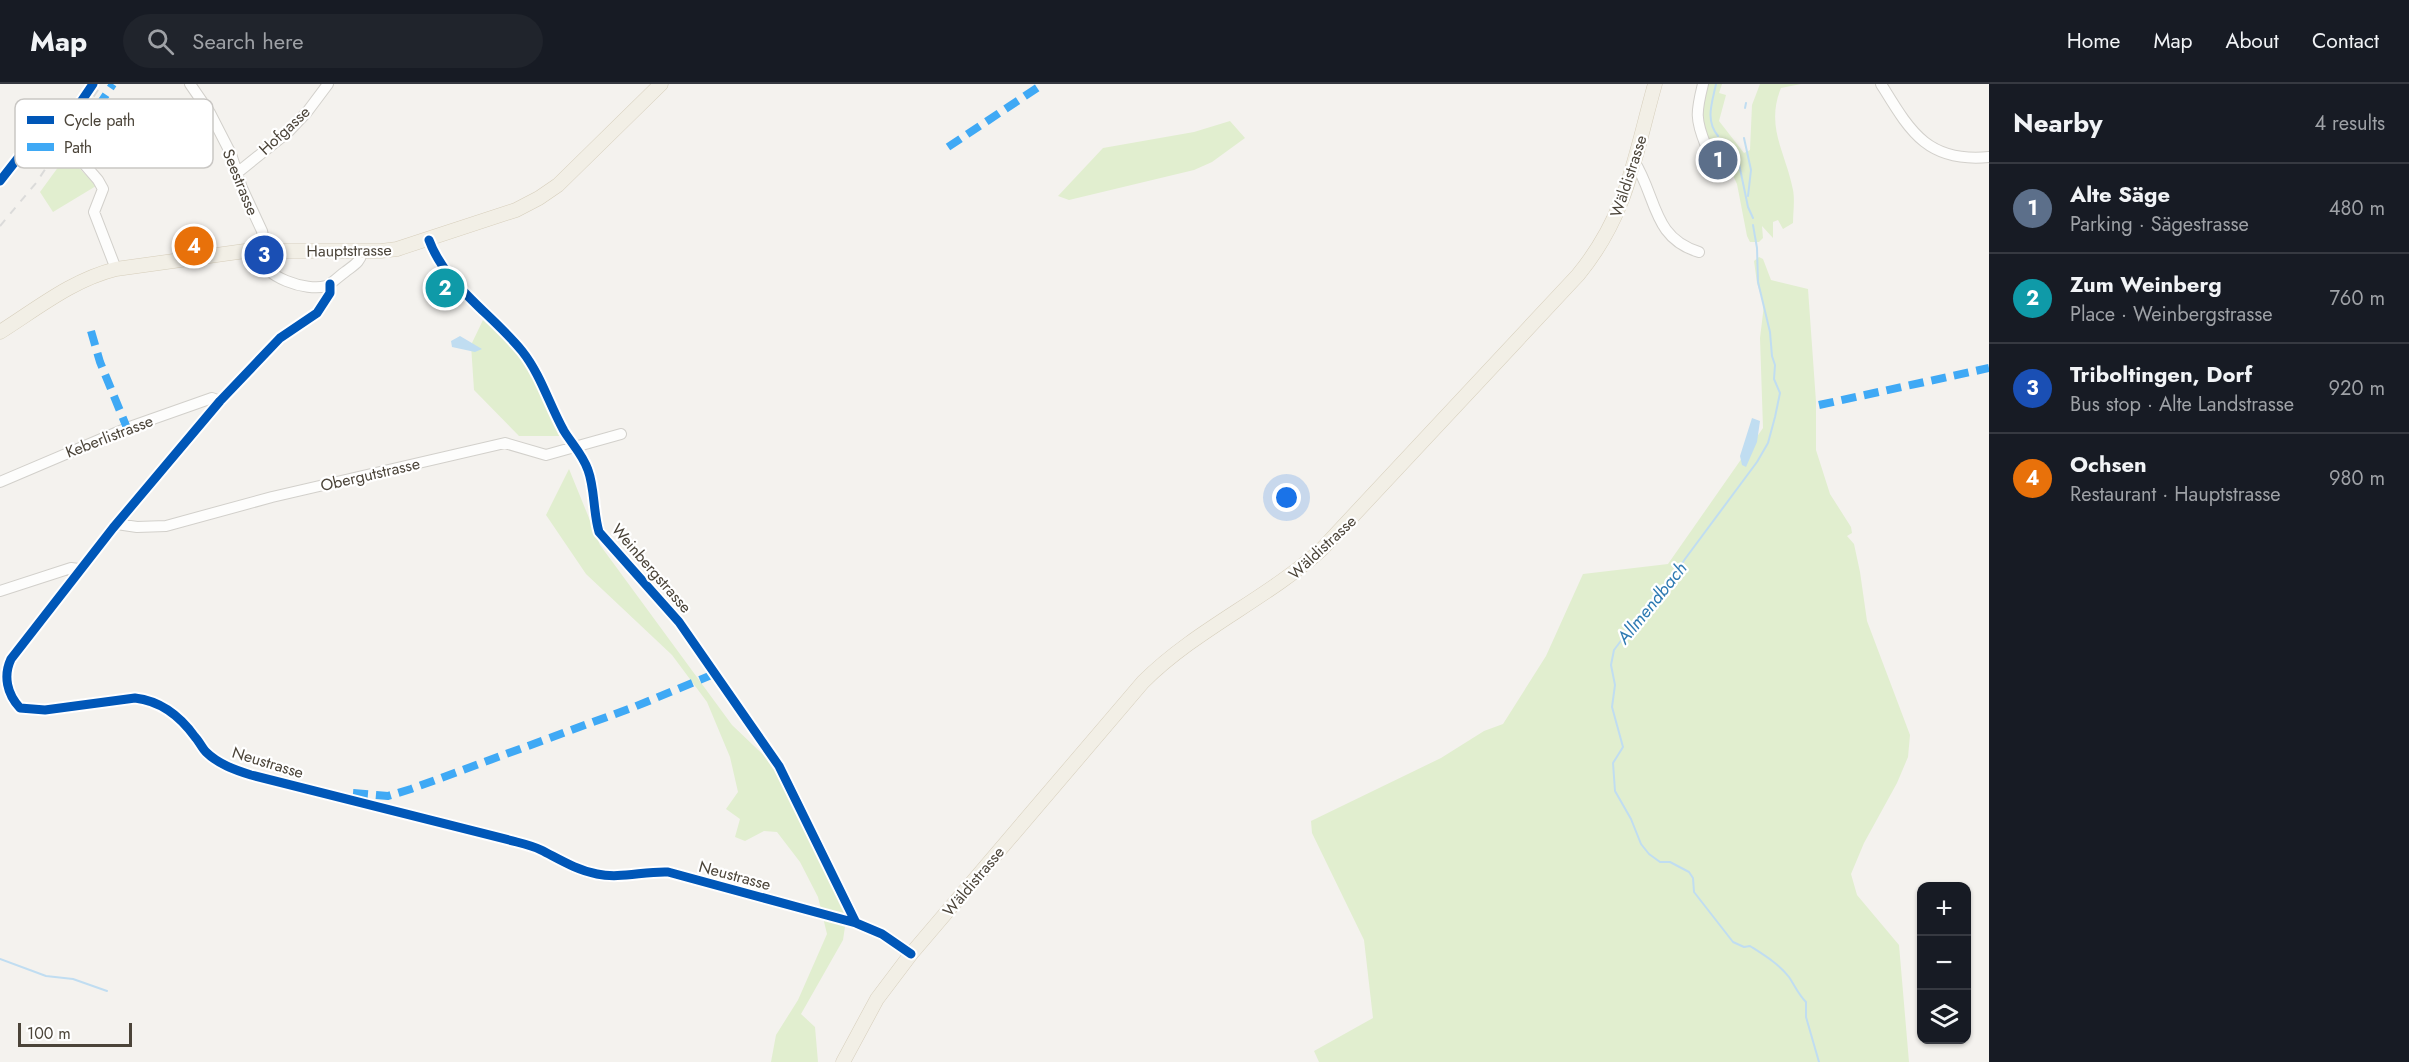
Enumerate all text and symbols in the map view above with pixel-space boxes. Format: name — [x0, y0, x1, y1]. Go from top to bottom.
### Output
search box — [123, 14, 543, 68]
text: Map — [30, 21, 87, 62]
icon: search — [144, 25, 177, 58]
text: Search here — [192, 25, 304, 57]
text: Home — [2067, 26, 2120, 56]
text: Map — [2153, 26, 2193, 56]
text: About — [2226, 26, 2279, 56]
text: Contact — [2312, 26, 2379, 56]
legend — [15, 99, 213, 168]
street label: Hofgasse — [254, 101, 315, 160]
text: Nearby — [2013, 104, 2102, 142]
text: Cycle path — [64, 109, 135, 132]
text: 4 results — [2314, 109, 2385, 138]
street label: Wäldistrasse — [1604, 132, 1653, 220]
text: Path — [64, 136, 92, 159]
pin: 1 — [1698, 138, 1738, 182]
street label: Seestrasse — [217, 145, 264, 219]
text: Alte Säge — [2070, 178, 2170, 210]
text: 1 — [2027, 194, 2038, 223]
text: 480 m — [2329, 194, 2385, 223]
text: Parking · Sägestrasse — [2070, 210, 2249, 239]
pin: 4 — [174, 224, 214, 268]
pin: 3 — [244, 232, 284, 278]
street label: Hauptstrasse — [306, 238, 392, 263]
pin: 2 — [426, 266, 464, 310]
text: Zum Weinberg — [2070, 268, 2222, 300]
text: 2 — [2026, 284, 2039, 313]
text: 760 m — [2329, 284, 2385, 313]
text: Place · Weinbergstrasse — [2070, 300, 2273, 329]
text: Triboltingen, Dorf — [2070, 358, 2252, 390]
text: 3 — [2026, 374, 2039, 403]
text: 920 m — [2329, 374, 2385, 403]
text: Bus stop · Alte Landstrasse — [2070, 390, 2294, 419]
street label: Keberlistrasse — [62, 409, 156, 464]
text: Ochsen — [2070, 448, 2147, 480]
street label: Obergutstrasse — [318, 452, 422, 497]
text: 4 — [2026, 464, 2039, 493]
text: 980 m — [2329, 464, 2385, 493]
text: Restaurant · Hauptstrasse — [2070, 480, 2281, 509]
your location — [1272, 483, 1301, 512]
street label: Wäldistrasse — [1283, 510, 1361, 585]
street label: Weinbergstrasse — [606, 519, 697, 618]
water label: Allmendbach — [1610, 556, 1693, 650]
street label: Neustrasse — [229, 741, 306, 784]
street label: Wäldistrasse — [937, 841, 1010, 921]
street label: Neustrasse — [696, 855, 773, 896]
map controls — [1917, 882, 1971, 1044]
button: + — [1917, 882, 1971, 936]
button: − — [1917, 936, 1971, 990]
button: layers — [1917, 990, 1971, 1044]
scale bar — [18, 1020, 132, 1048]
text: 100 m — [27, 1022, 71, 1045]

